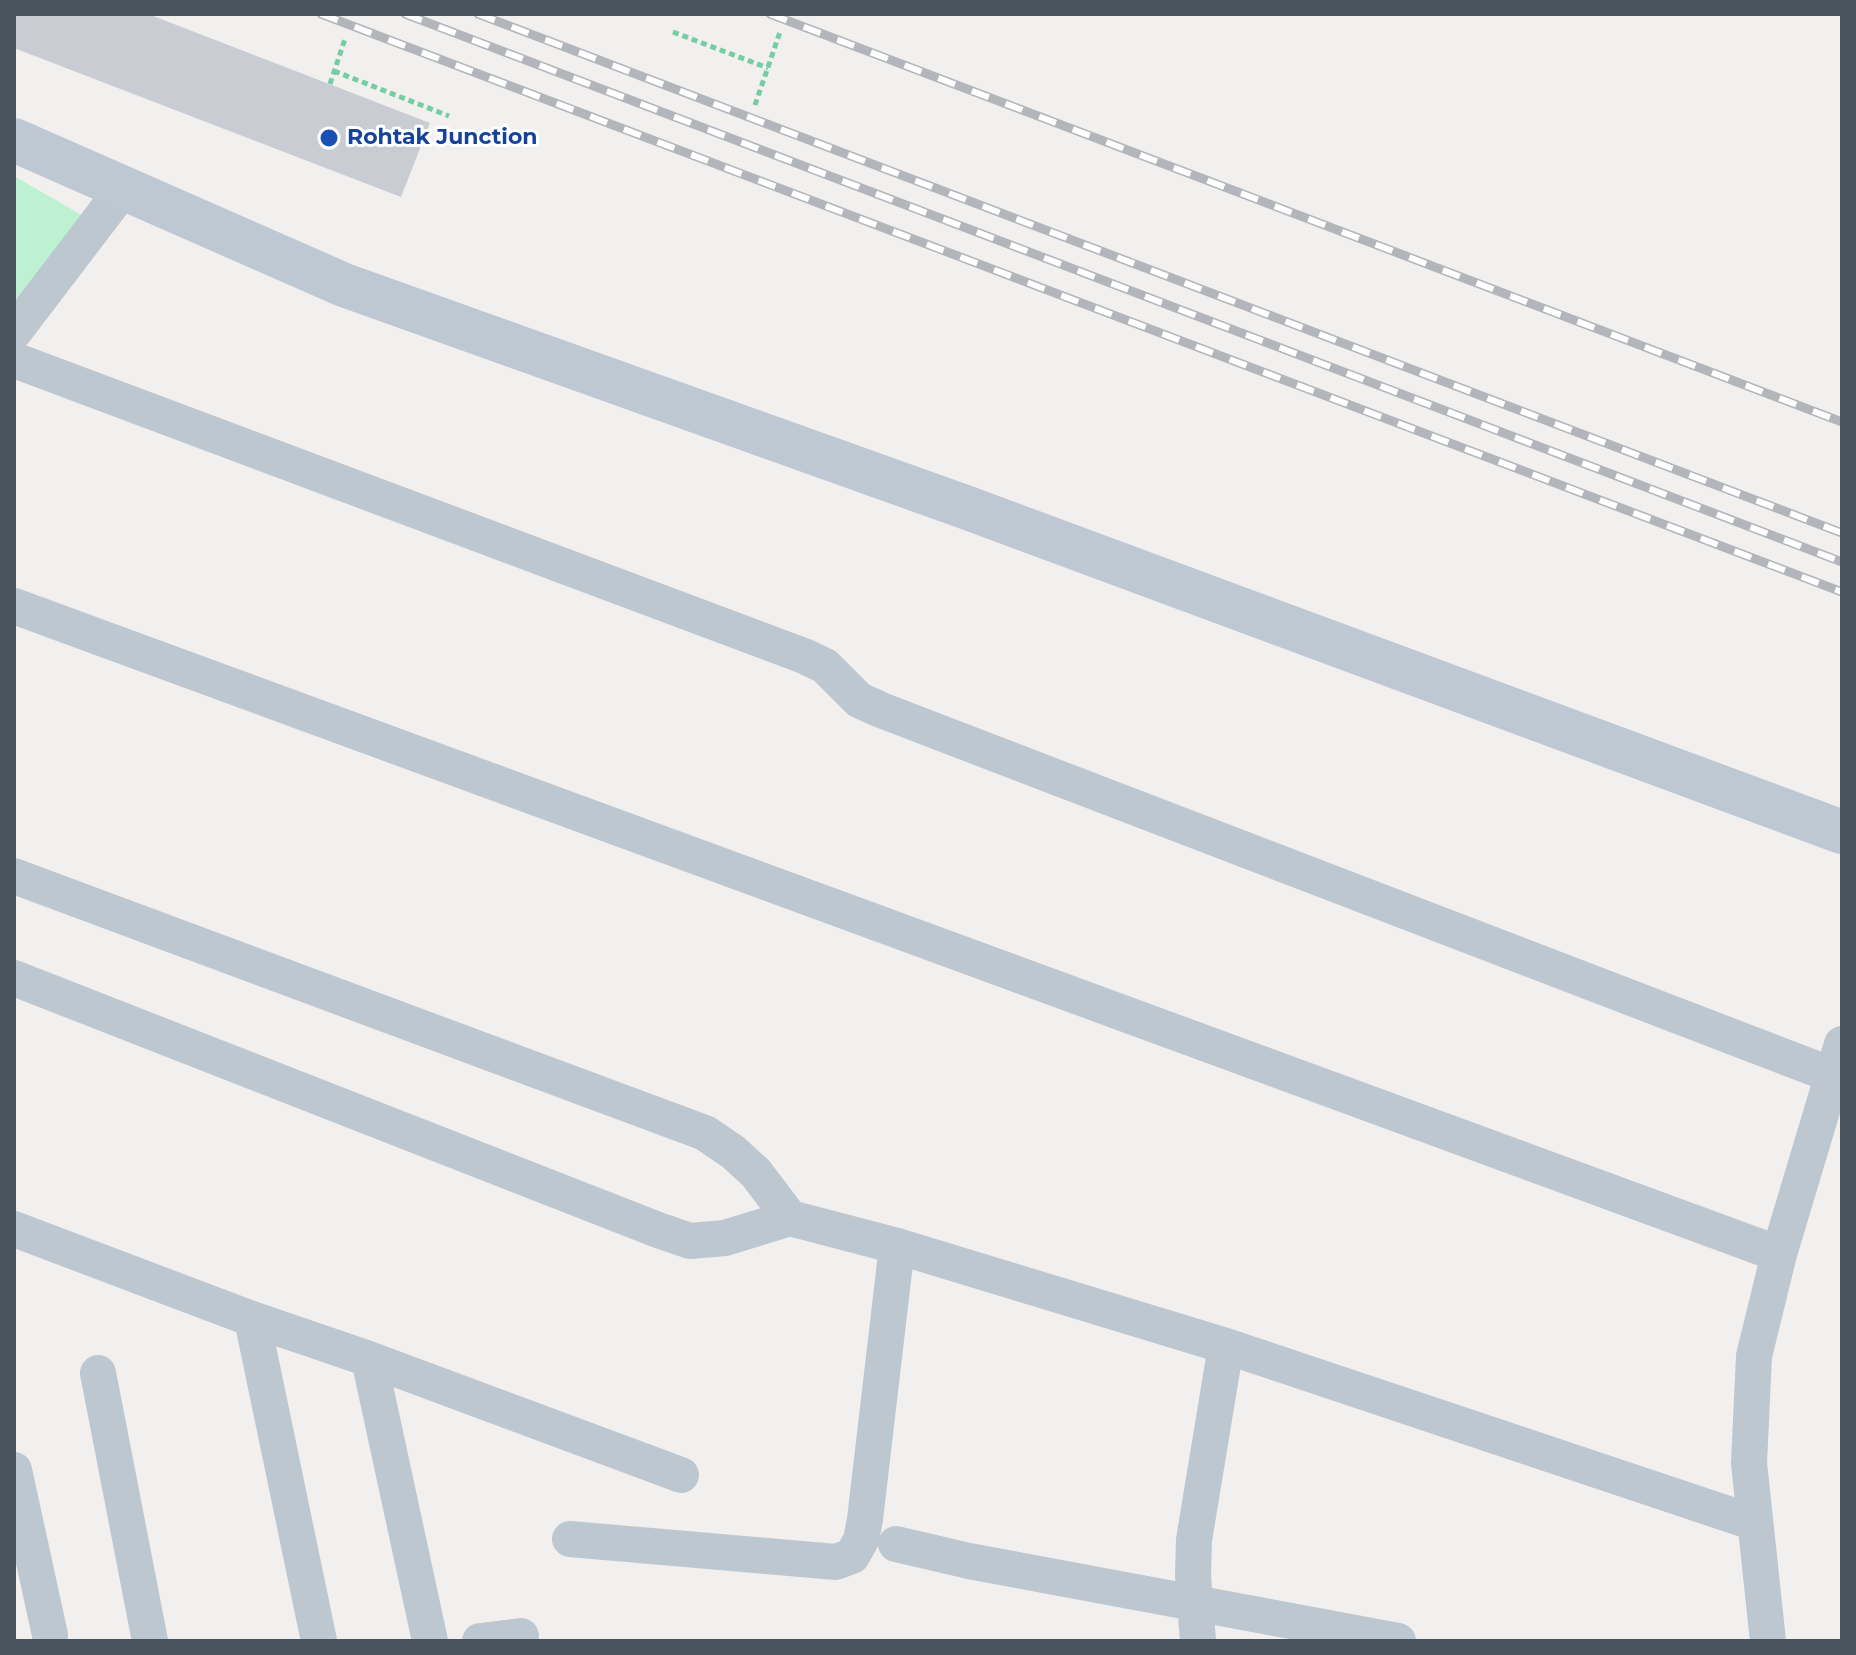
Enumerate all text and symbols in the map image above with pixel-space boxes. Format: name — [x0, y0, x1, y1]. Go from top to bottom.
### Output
place label: Rohtak Junction — [347, 125, 538, 151]
marker: Rohtak Junction — [318, 127, 340, 149]

